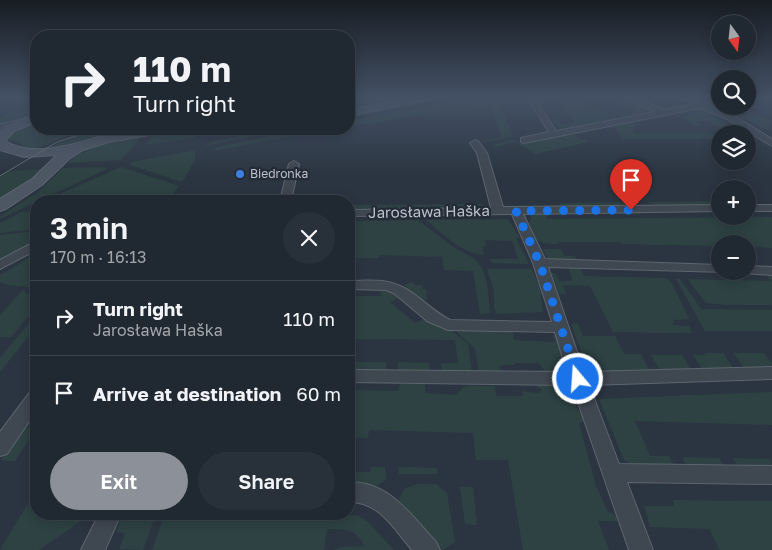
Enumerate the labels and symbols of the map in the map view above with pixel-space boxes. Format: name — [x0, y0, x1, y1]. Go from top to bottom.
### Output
north arrow — [711, 15, 756, 60]
pin — [610, 159, 652, 210]
place label: Biedronka — [250, 166, 308, 181]
marker: Biedronka — [234, 168, 246, 180]
street label: Jarosława Haška — [368, 201, 490, 221]
position arrow — [551, 352, 603, 404]

